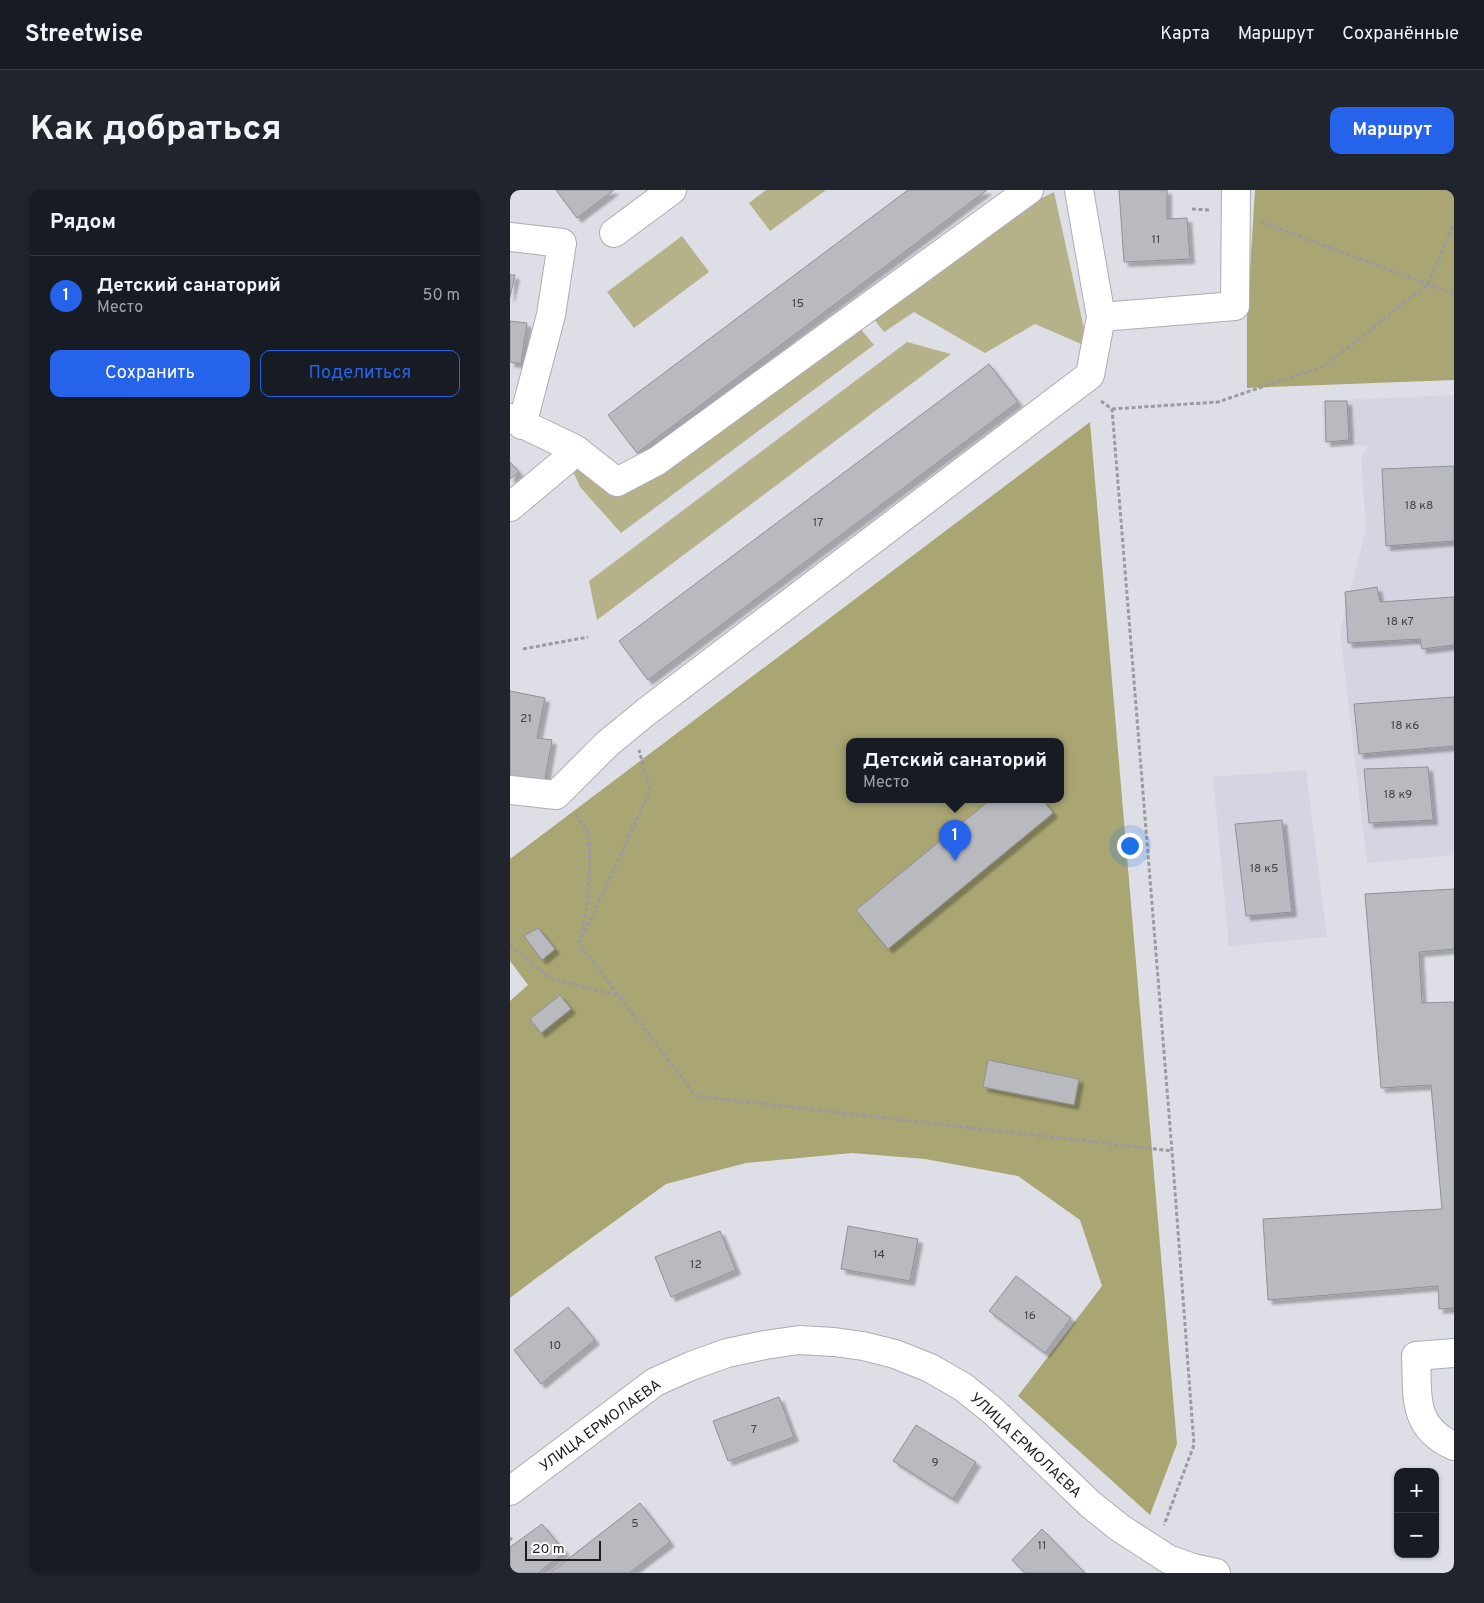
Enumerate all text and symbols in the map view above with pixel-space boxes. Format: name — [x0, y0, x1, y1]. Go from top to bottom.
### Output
text: Streetwise — [25, 20, 143, 50]
text: Карта — [1160, 23, 1210, 46]
text: Маршрут — [1238, 23, 1314, 46]
text: Сохранённые — [1342, 23, 1459, 46]
button: Маршрут — [1330, 107, 1454, 154]
text: Как добраться — [30, 108, 282, 152]
text: Рядом — [50, 209, 116, 236]
house number: 11 — [1152, 232, 1160, 248]
text: Детский санаторий — [97, 274, 281, 298]
text: 1 — [63, 286, 69, 306]
text: 50 m — [423, 286, 460, 306]
house number: 15 — [792, 296, 804, 312]
text: Место — [97, 298, 143, 318]
button: Сохранить — [50, 350, 250, 397]
button: Поделиться — [260, 350, 460, 397]
house number: 18 к8 — [1405, 498, 1433, 514]
house number: 17 — [813, 515, 823, 531]
house number: 18 к7 — [1386, 614, 1414, 630]
house number: 21 — [520, 711, 532, 727]
house number: 18 к6 — [1391, 718, 1419, 734]
popup — [846, 738, 1064, 803]
text: Детский санаторий — [863, 749, 1047, 773]
text: Место — [863, 773, 909, 793]
house number: 18 к9 — [1384, 787, 1412, 803]
pin: 1 — [939, 820, 971, 861]
your location — [1117, 833, 1143, 859]
house number: 18 к5 — [1250, 861, 1278, 877]
house number: 14 — [873, 1247, 885, 1263]
house number: 12 — [690, 1257, 702, 1273]
house number: 16 — [1024, 1308, 1036, 1324]
house number: 10 — [549, 1338, 561, 1354]
street label: УЛИЦА ЕРМОЛАЕВА — [536, 1376, 665, 1477]
street label: УЛИЦА ЕРМОЛАЕВА — [965, 1389, 1085, 1503]
house number: 7 — [751, 1422, 757, 1438]
house number: 9 — [931, 1455, 939, 1471]
map controls — [1394, 1468, 1439, 1558]
button: + — [1394, 1468, 1439, 1513]
button: − — [1394, 1513, 1439, 1558]
house number: 5 — [631, 1516, 639, 1532]
scale bar — [525, 1538, 601, 1561]
house number: 11 — [1038, 1538, 1046, 1554]
text: 20 m — [532, 1541, 565, 1558]

